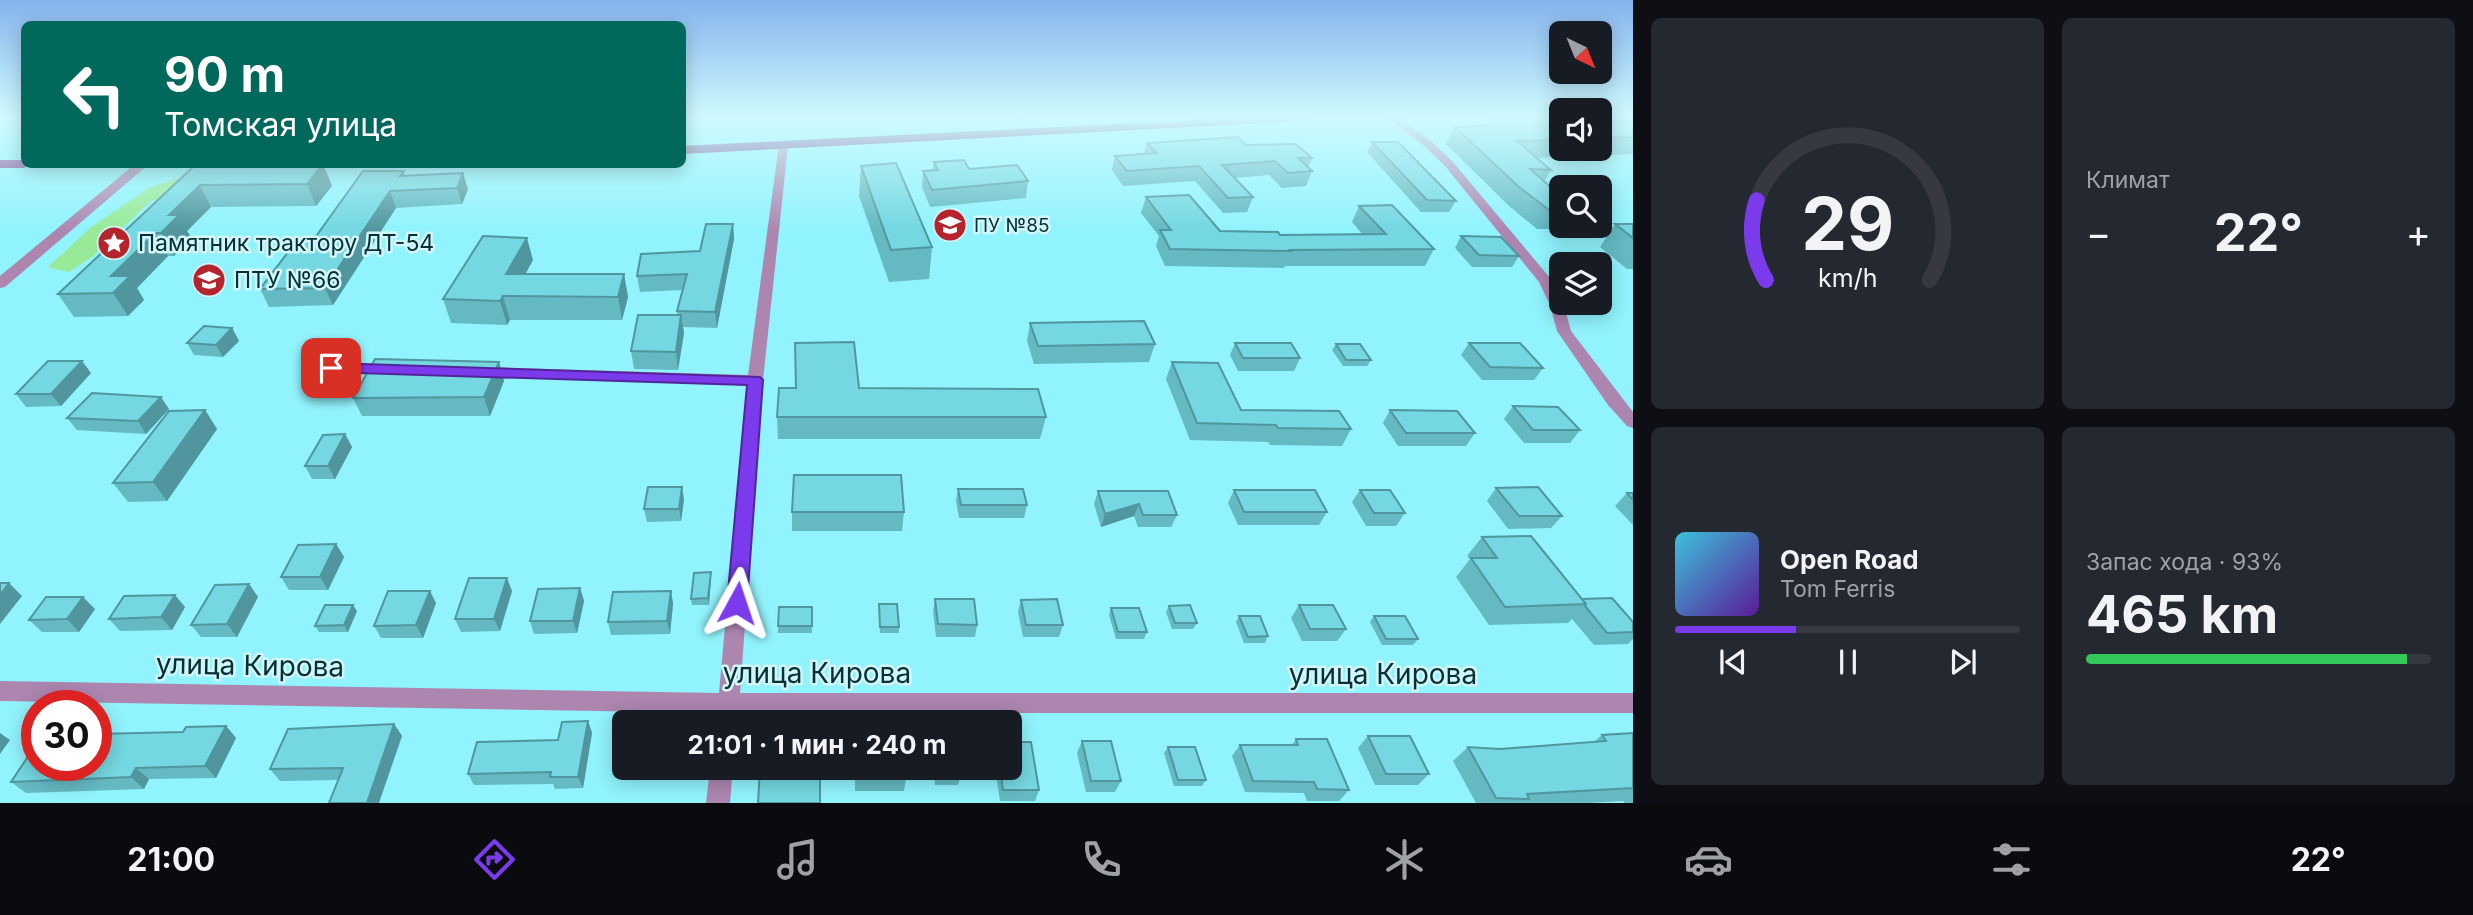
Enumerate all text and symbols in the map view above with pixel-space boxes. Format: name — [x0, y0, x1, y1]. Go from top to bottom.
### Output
north arrow — [1549, 21, 1612, 84]
map controls — [1549, 21, 1612, 315]
text: 90 m — [164, 45, 285, 104]
icon: left — [49, 49, 140, 140]
button: sound — [1549, 98, 1612, 161]
text: Томская улица — [164, 105, 397, 144]
text: Климат — [2086, 166, 2170, 194]
button: search — [1549, 175, 1612, 238]
text: 29 — [1801, 179, 1894, 268]
text: 22° — [2214, 201, 2303, 264]
school or university icon: ПУ №85 — [931, 206, 969, 244]
text: − — [2086, 210, 2111, 256]
text: + — [2406, 210, 2431, 256]
place label: ПУ №85 — [974, 214, 1049, 237]
place icon: Памятник трактору ДТ-54 — [95, 224, 133, 262]
place label: Памятник трактору ДТ-54 — [138, 229, 434, 257]
button: layers — [1549, 252, 1612, 315]
school or university icon: ПТУ №66 — [190, 261, 228, 299]
text: km/h — [1818, 262, 1877, 292]
place label: ПТУ №66 — [234, 266, 341, 294]
pin — [301, 338, 361, 398]
icon: arrive — [312, 349, 350, 387]
text: Open Road — [1780, 544, 1919, 575]
text: Запас хода · 93% — [2086, 548, 2283, 576]
position arrow — [700, 566, 774, 640]
text: Tom Ferris — [1780, 575, 1895, 603]
text: 465 km — [2086, 583, 2278, 646]
icon: previous — [1714, 643, 1752, 681]
icon: pause — [1829, 643, 1867, 681]
icon: next — [1944, 643, 1982, 681]
street label: улица Кирова — [156, 646, 344, 684]
street label: улица Кирова — [723, 656, 911, 690]
street label: улица Кирова — [1289, 657, 1477, 691]
speed limit sign: 30 — [21, 690, 112, 781]
text: 21:01 · 1 мин · 240 m — [688, 729, 946, 760]
icon: directions — [470, 835, 519, 884]
icon: music — [773, 835, 822, 884]
icon: phone — [1077, 835, 1126, 884]
icon: climate — [1380, 835, 1429, 884]
icon: car — [1684, 835, 1733, 884]
icon: filters — [1987, 835, 2036, 884]
text: 21:00 — [127, 840, 215, 879]
text: 22° — [2291, 840, 2346, 879]

